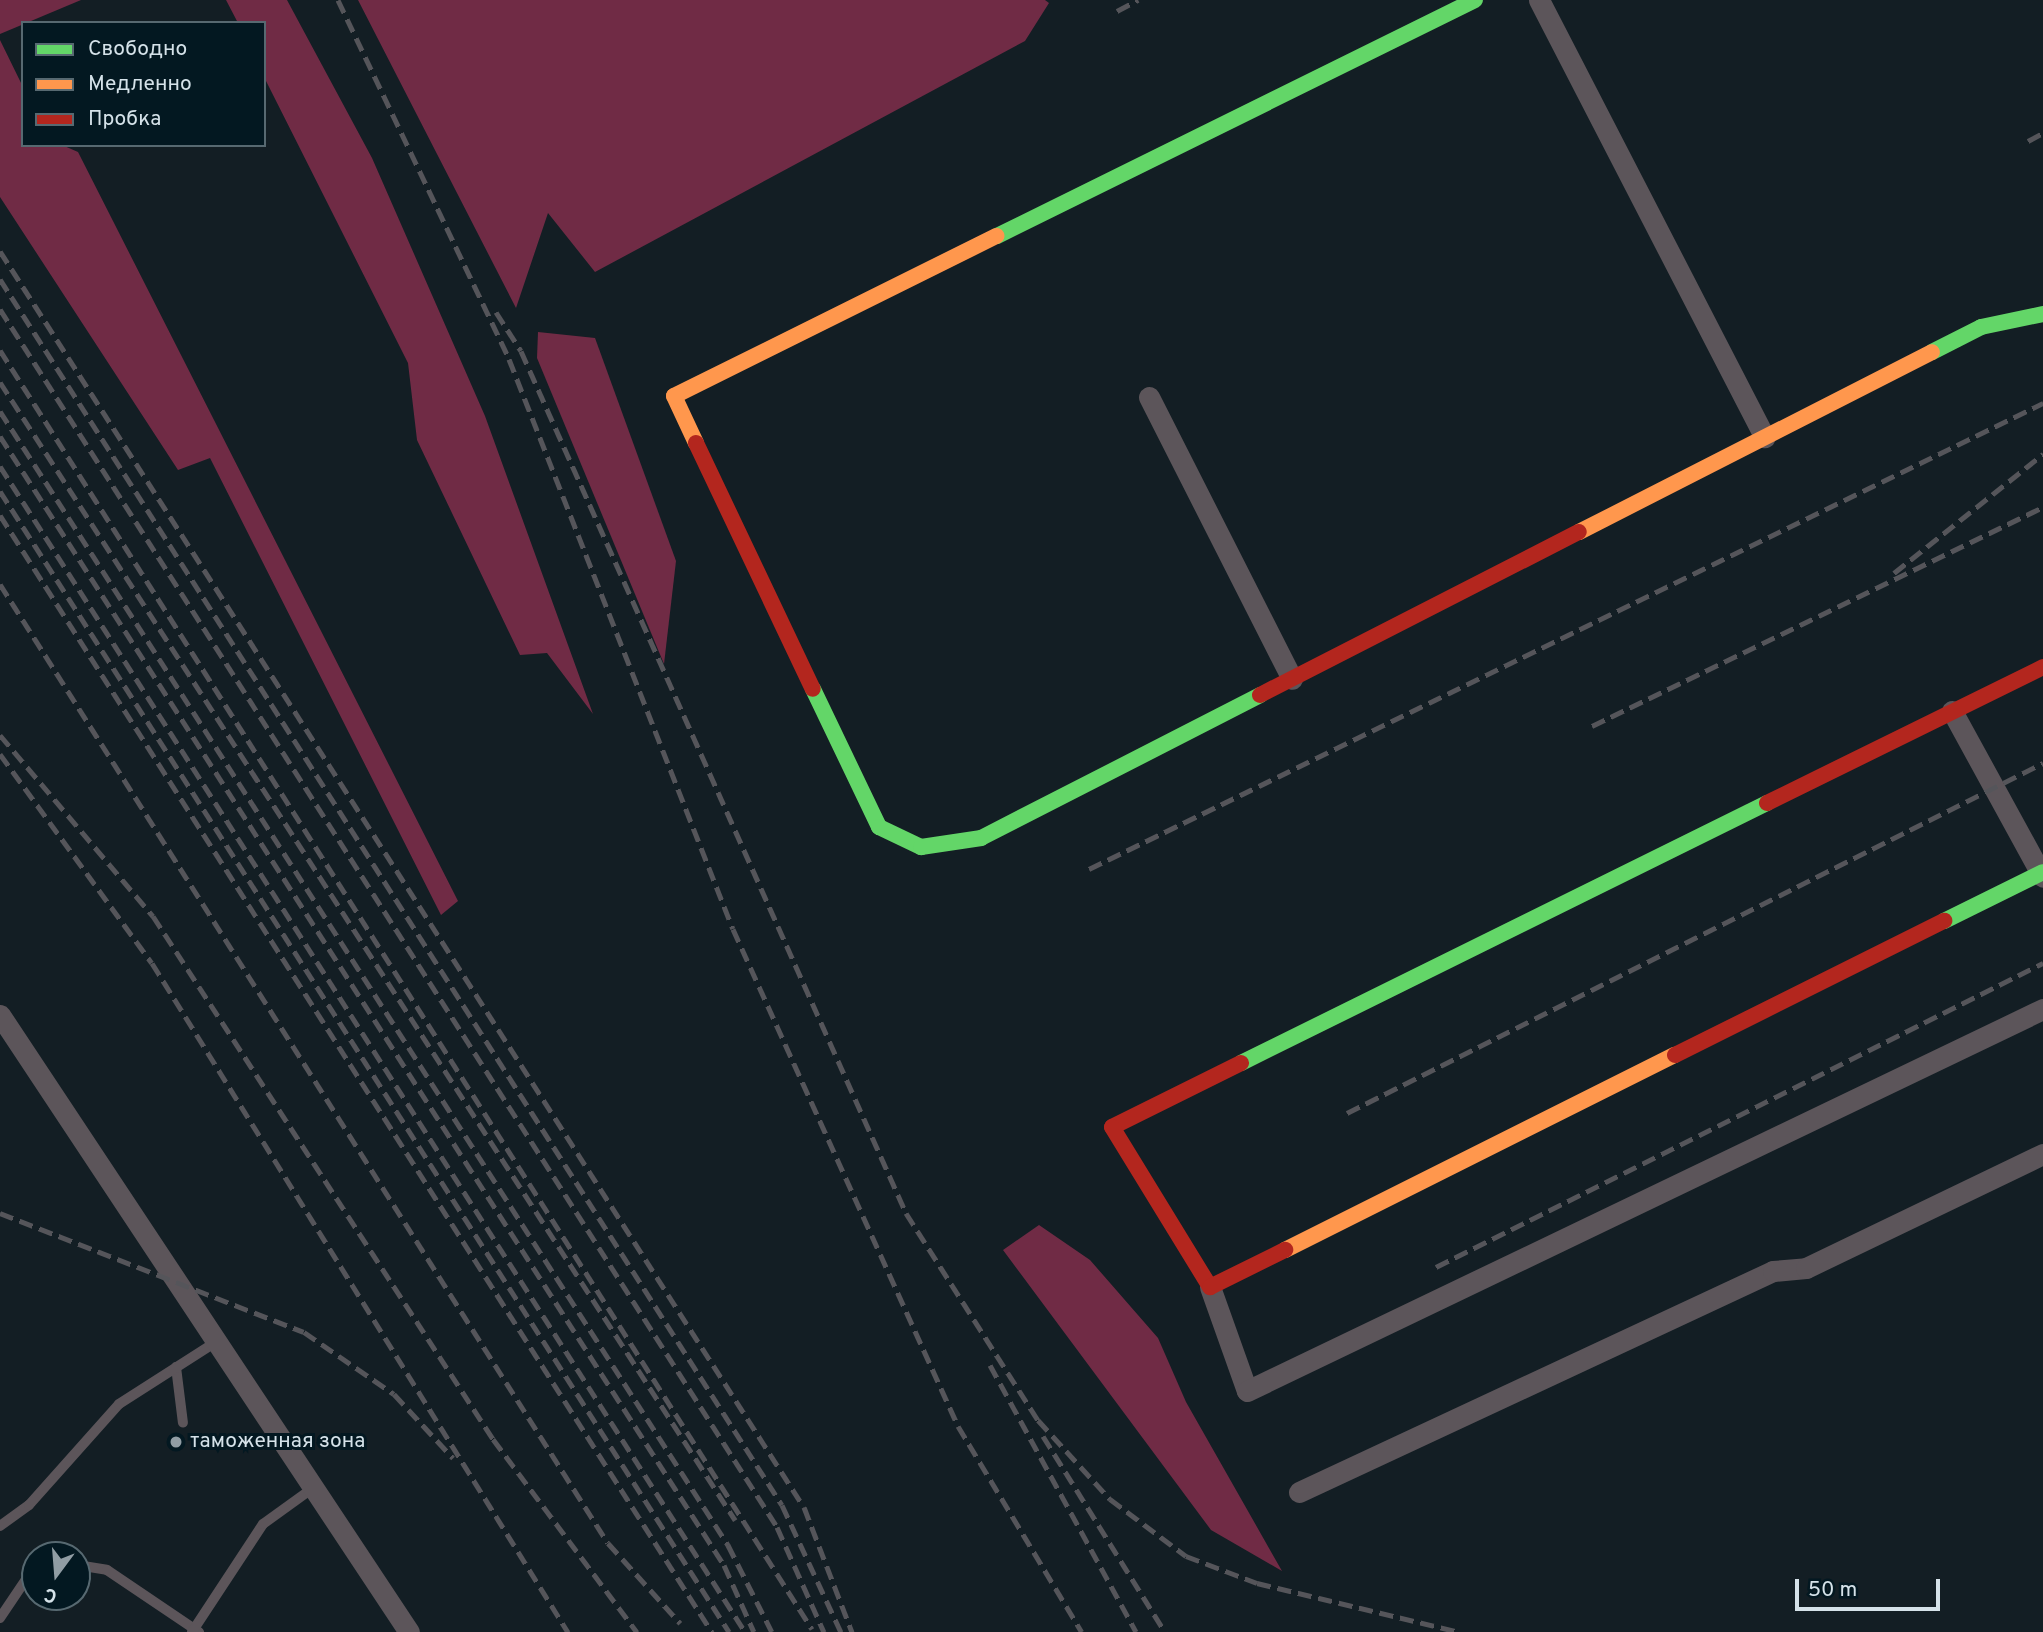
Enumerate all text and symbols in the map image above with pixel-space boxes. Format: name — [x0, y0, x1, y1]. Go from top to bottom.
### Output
legend — [21, 21, 266, 147]
text: Свободно — [88, 36, 187, 63]
text: Медленно — [88, 71, 192, 98]
text: Пробка — [88, 106, 161, 133]
place label: таможенная зона — [190, 1429, 365, 1455]
marker: таможенная зона — [168, 1434, 184, 1450]
north arrow — [21, 1541, 91, 1611]
scale bar — [1798, 1566, 1943, 1610]
text: 50 m — [1808, 1577, 1857, 1604]
text: С — [42, 1581, 60, 1607]

